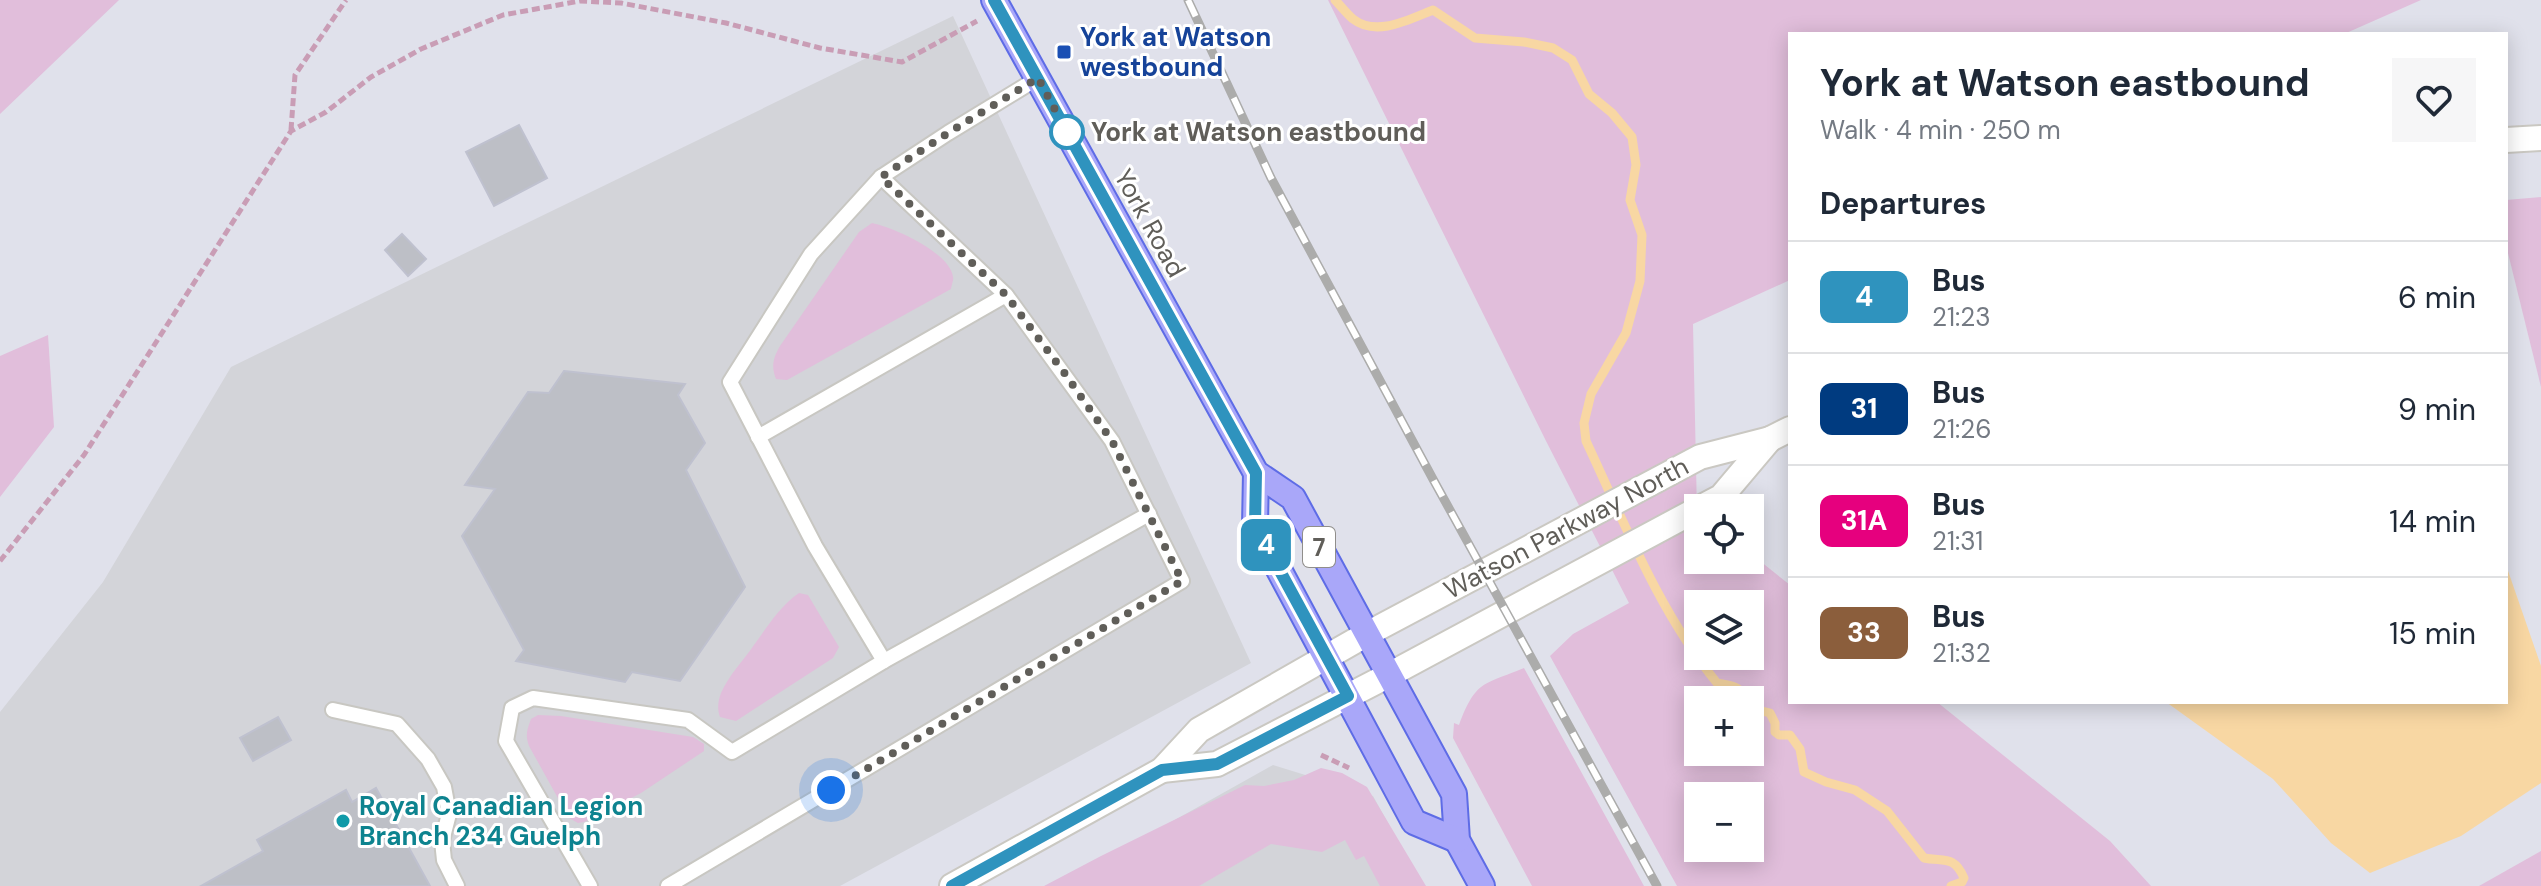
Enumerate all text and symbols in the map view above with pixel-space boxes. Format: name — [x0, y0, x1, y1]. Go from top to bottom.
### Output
place label: York at Watson westbound — [1080, 20, 1271, 84]
marker: York at Watson westbound — [1055, 43, 1073, 61]
text: York at Watson eastbound — [1820, 58, 2310, 108]
button: heart — [2392, 58, 2476, 142]
text: Walk · 4 min · 250 m — [1820, 113, 2061, 147]
marker: York at Watson eastbound — [1050, 115, 1084, 149]
place label: York at Watson eastbound — [1091, 115, 1426, 149]
street label: York Road — [1106, 163, 1194, 283]
text: Departures — [1820, 184, 1986, 223]
text: Bus — [1932, 261, 1986, 300]
text: 4 — [1855, 278, 1873, 315]
text: 6 min — [2398, 278, 2476, 317]
text: 21:23 — [1932, 300, 1991, 334]
text: Bus — [1932, 373, 1986, 412]
text: 31 — [1851, 390, 1877, 427]
text: 9 min — [2398, 390, 2476, 429]
text: 21:26 — [1932, 412, 1992, 446]
street label: Watson Parkway North — [1438, 449, 1694, 607]
text: Bus — [1932, 485, 1986, 524]
map controls — [1684, 494, 1764, 862]
button: locate — [1684, 494, 1764, 574]
text: 31A — [1841, 502, 1887, 539]
text: 14 min — [2389, 502, 2476, 541]
line badge: 4 — [1240, 519, 1292, 571]
text: 21:31 — [1932, 524, 1983, 558]
text: 4 — [1257, 526, 1275, 563]
road number: 7 — [1303, 527, 1335, 567]
button: layers — [1684, 590, 1764, 670]
text: Bus — [1932, 597, 1986, 636]
text: 33 — [1847, 614, 1881, 651]
text: 15 min — [2389, 614, 2476, 653]
text: 21:32 — [1932, 636, 1991, 670]
button: + — [1684, 686, 1764, 766]
your location — [811, 770, 851, 810]
button: − — [1684, 782, 1764, 862]
place label: Royal Canadian Legion Branch 234 Guelph — [359, 789, 643, 853]
marker: Royal Canadian Legion Branch 234 Guelph — [334, 812, 352, 830]

